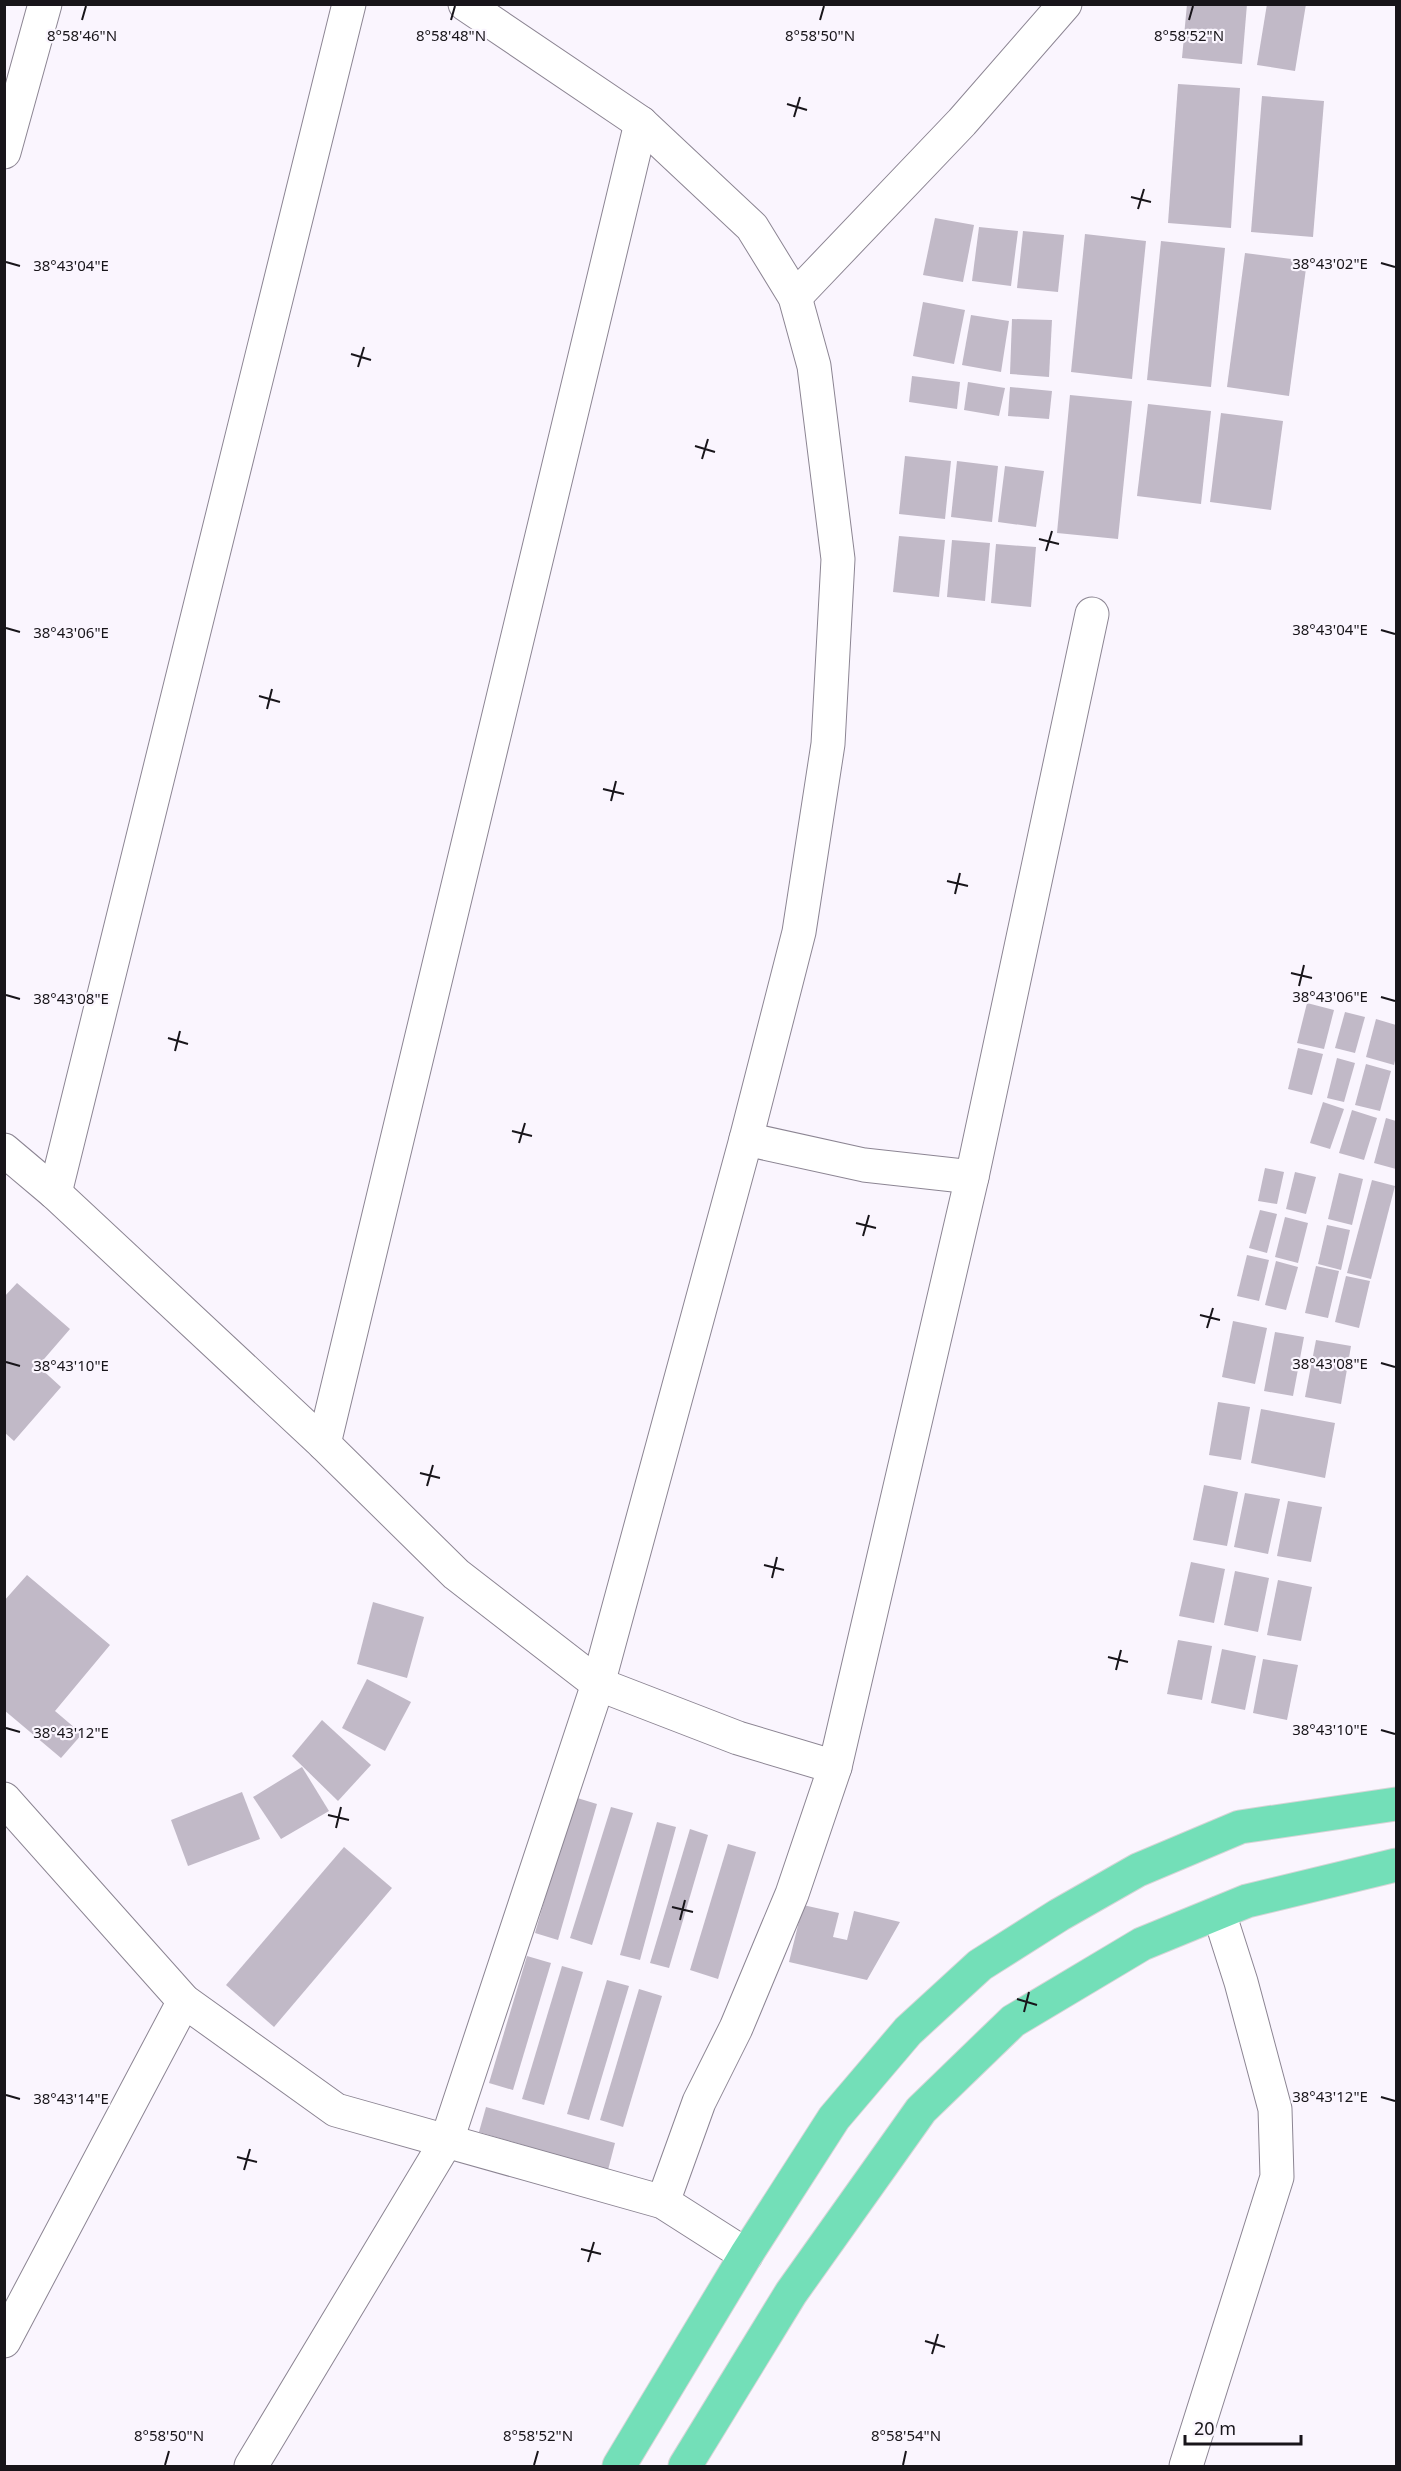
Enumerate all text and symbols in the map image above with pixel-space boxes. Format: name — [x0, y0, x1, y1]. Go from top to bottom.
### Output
text: 8°58'46"N — [47, 25, 117, 45]
text: 8°58'48"N — [416, 25, 486, 45]
text: 8°58'50"N — [785, 25, 855, 45]
text: 8°58'52"N — [1154, 25, 1224, 45]
text: 38°43'02"E — [1292, 253, 1368, 273]
text: 38°43'04"E — [33, 255, 109, 275]
text: 38°43'04"E — [1292, 619, 1368, 639]
text: 38°43'06"E — [33, 622, 109, 642]
text: 38°43'06"E — [1292, 986, 1368, 1006]
text: 38°43'08"E — [33, 988, 109, 1008]
text: 38°43'08"E — [1292, 1353, 1368, 1373]
text: 38°43'10"E — [33, 1355, 109, 1375]
text: 38°43'10"E — [1292, 1719, 1368, 1739]
text: 38°43'12"E — [33, 1722, 109, 1742]
text: 38°43'12"E — [1292, 2086, 1368, 2106]
text: 38°43'14"E — [33, 2088, 109, 2108]
scale bar — [1185, 2408, 1300, 2446]
text: 20 m — [1194, 2416, 1236, 2440]
text: 8°58'50"N — [134, 2425, 204, 2445]
text: 8°58'52"N — [503, 2425, 573, 2445]
text: 8°58'54"N — [871, 2425, 941, 2445]

